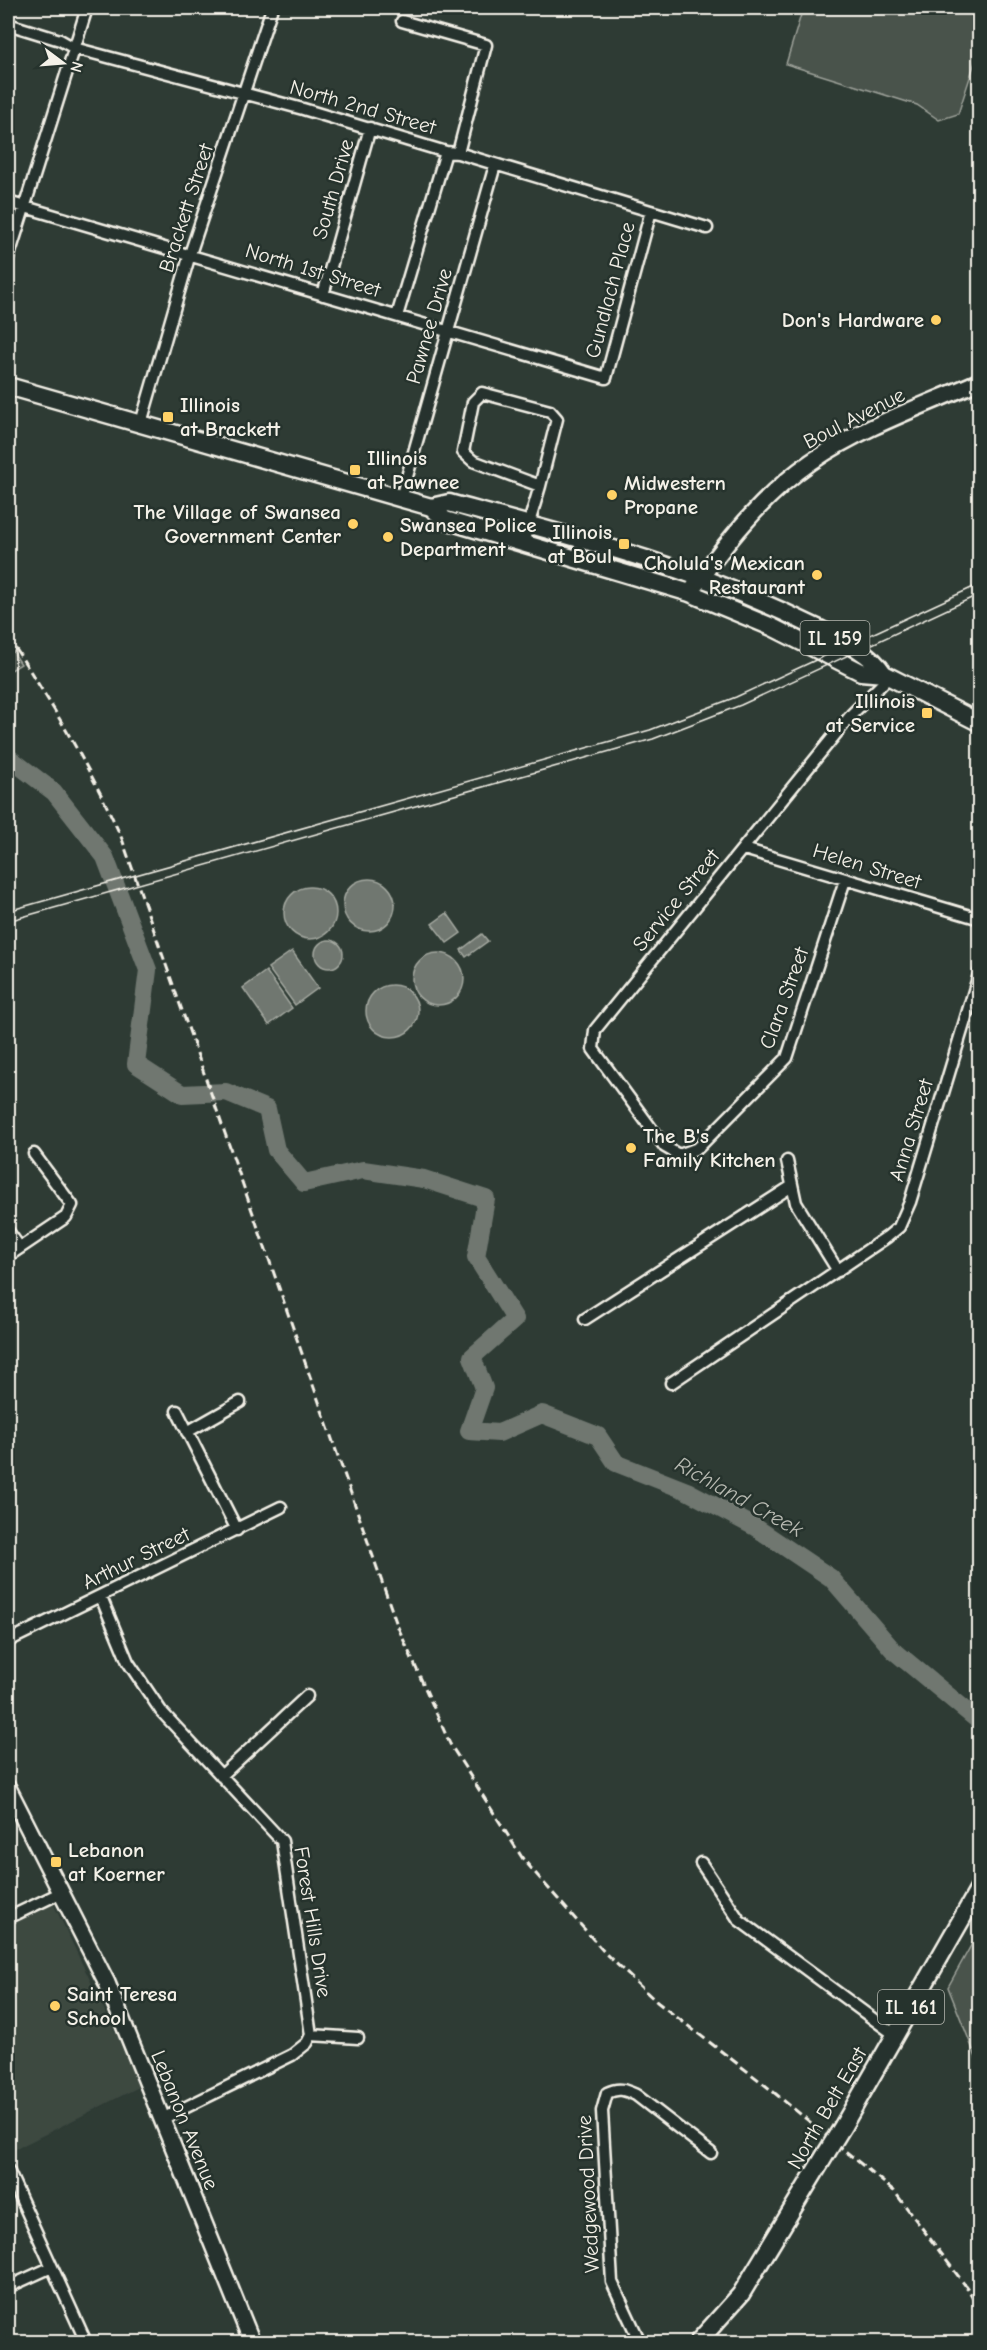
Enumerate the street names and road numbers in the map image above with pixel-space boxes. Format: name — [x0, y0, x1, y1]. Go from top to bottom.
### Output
street label: North 2nd Street — [287, 75, 440, 140]
street label: South Drive — [307, 136, 359, 242]
street label: Brackett Street — [154, 140, 218, 275]
street label: Gundlach Place — [580, 219, 640, 361]
street label: North 1st Street — [242, 238, 384, 302]
street label: Pawnee Drive — [401, 265, 457, 387]
street label: Boul Avenue — [799, 382, 909, 454]
road number: IL 159 — [800, 621, 870, 655]
street label: Helen Street — [810, 838, 925, 894]
street label: Service Street — [628, 843, 725, 956]
street label: Clara Street — [754, 943, 814, 1052]
street label: Anna Street — [884, 1075, 938, 1184]
street label: Arthur Street — [78, 1521, 194, 1594]
street label: Forest Hills Drive — [289, 1845, 337, 1999]
road number: IL 161 — [878, 1990, 944, 2024]
street label: North Belt East — [782, 2042, 872, 2173]
street label: Lebanon Avenue — [146, 2047, 224, 2193]
street label: Wedgewood Drive — [572, 2115, 604, 2273]

